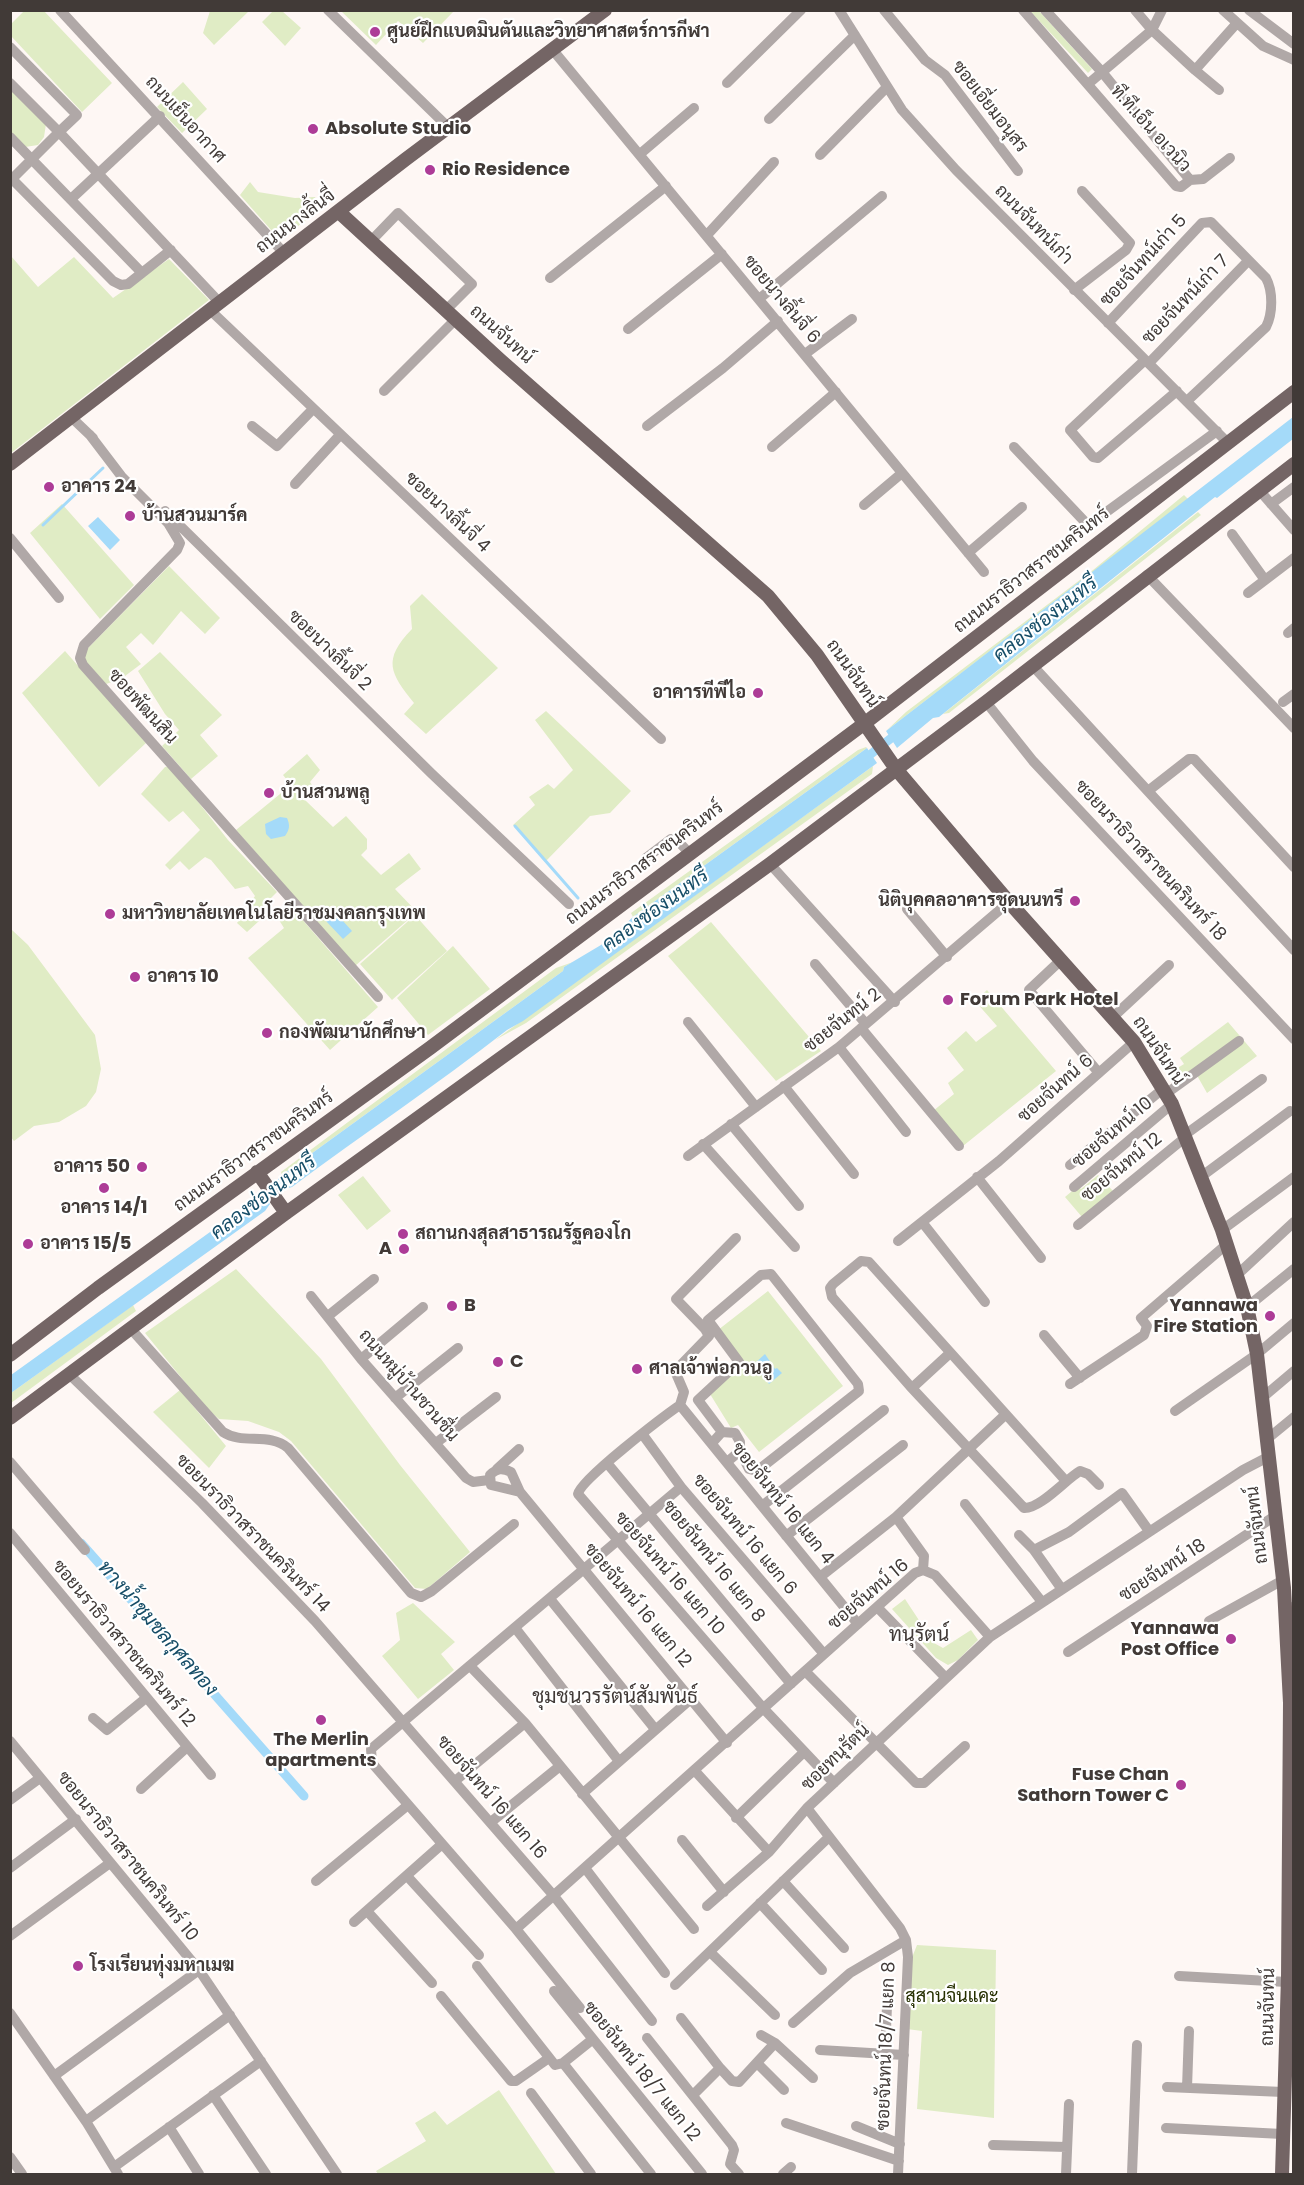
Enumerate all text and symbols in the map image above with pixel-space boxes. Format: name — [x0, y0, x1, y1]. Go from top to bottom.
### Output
place label: ศูนย์ฝึกแบดมินตันและวิทยาศาสตร์การกีฬา — [387, 21, 710, 43]
marker: ศูนย์ฝึกแบดมินตันและวิทยาศาสตร์การกีฬา — [368, 25, 382, 39]
street label: ซอยเอี่ยมอนุสร — [946, 57, 1032, 157]
street label: ถนนเย็นอากาศ — [140, 72, 230, 168]
street label: ที.ที.เอ็น อเวนิว — [1105, 81, 1195, 177]
place label: Absolute Studio — [325, 118, 471, 140]
marker: Absolute Studio — [306, 122, 320, 136]
place label: Rio Residence — [442, 159, 570, 181]
marker: Rio Residence — [423, 163, 437, 177]
street label: ถนนจันทน์เก่า — [990, 181, 1076, 269]
street label: ถนนนางลิ้นจี่ — [252, 185, 340, 259]
street label: ซอยจันทน์เก่า 5 — [1096, 211, 1192, 311]
street label: ซอยจันทน์เก่า 7 — [1138, 251, 1234, 349]
street label: ซอยนางลิ้นจี่ 6 — [738, 252, 824, 348]
street label: ถนนจันทน์ — [465, 301, 537, 369]
street label: ซอยนางลิ้นจี่ 4 — [400, 468, 494, 558]
place label: อาคาร 24 — [61, 476, 137, 498]
marker: อาคาร 24 — [42, 480, 56, 494]
street label: ถนนนราธิวาสราชนครินทร์ — [950, 503, 1114, 639]
place label: บ้านสวนมาร์ค — [142, 505, 247, 527]
marker: บ้านสวนมาร์ค — [123, 509, 137, 523]
water label: คลองช่องนนทรี — [989, 572, 1103, 668]
street label: ซอยนางลิ้นจี่ 2 — [283, 606, 375, 696]
street label: ถนนจันทน์ — [821, 636, 883, 712]
street label: ซอยพัฒนสิน — [103, 665, 181, 749]
place label: อาคารทีพีไอ — [652, 682, 746, 704]
marker: อาคารทีพีไอ — [751, 686, 765, 700]
street label: ซอยนราธิวาสราชนครินทร์ 18 — [1070, 776, 1230, 946]
place label: บ้านสวนพลู — [281, 782, 370, 804]
marker: บ้านสวนพลู — [262, 786, 276, 800]
street label: ถนนนราธิวาสราชนครินทร์ — [562, 798, 728, 930]
water label: คลองช่องนนทรี — [598, 864, 714, 958]
place label: นิติบุคคลอาคารชุดนนทรี — [878, 890, 1063, 912]
marker: นิติบุคคลอาคารชุดนนทรี — [1068, 894, 1082, 908]
place label: มหาวิทยาลัยเทคโนโลยีราชมงคลกรุงเทพ — [122, 903, 426, 925]
marker: มหาวิทยาลัยเทคโนโลยีราชมงคลกรุงเทพ — [103, 907, 117, 921]
place label: อาคาร 10 — [147, 966, 219, 988]
marker: อาคาร 10 — [128, 970, 142, 984]
street label: ซอยจันทน์ 2 — [800, 984, 886, 1058]
place label: Forum Park Hotel — [960, 989, 1118, 1011]
marker: Forum Park Hotel — [941, 993, 955, 1007]
street label: ถนนจันทน์ — [1127, 1013, 1189, 1089]
place label: กองพัฒนานักศึกษา — [279, 1022, 426, 1044]
marker: กองพัฒนานักศึกษา — [260, 1026, 274, 1040]
street label: ซอยจันทน์ 6 — [1014, 1050, 1098, 1128]
street label: ถนนนราธิวาสราชนครินทร์ — [170, 1087, 338, 1217]
street label: ซอยจันทน์ 10 — [1068, 1093, 1158, 1173]
street label: ซอยจันทน์ 12 — [1077, 1129, 1167, 1207]
water label: คลองช่องนนทรี — [207, 1151, 321, 1245]
place label: อาคาร 50 — [53, 1156, 130, 1178]
marker: อาคาร 50 — [135, 1160, 149, 1174]
marker: อาคาร 14/1 — [97, 1181, 111, 1195]
place label: อาคาร 14/1 — [60, 1197, 148, 1219]
place label: สถานกงสุลสาธารณรัฐคองโก — [415, 1223, 631, 1245]
marker: สถานกงสุลสาธารณรัฐคองโก — [396, 1227, 410, 1241]
place label: อาคาร 15/5 — [40, 1233, 132, 1255]
marker: อาคาร 15/5 — [21, 1237, 35, 1251]
place label: A — [379, 1238, 392, 1260]
marker: A — [397, 1242, 411, 1256]
place label: B — [464, 1295, 476, 1317]
place label: Yannawa Fire Station — [1153, 1295, 1258, 1338]
marker: B — [445, 1299, 459, 1313]
marker: Yannawa Fire Station — [1263, 1309, 1277, 1323]
street label: ถนนหมู่บ้านชวนชื่น — [353, 1325, 463, 1447]
place label: C — [510, 1351, 524, 1373]
marker: C — [491, 1355, 505, 1369]
place label: ศาลเจ้าพ่อกวนอู — [649, 1358, 773, 1380]
marker: ศาลเจ้าพ่อกวนอู — [630, 1362, 644, 1376]
street label: ซอยจันทน์ 16 แยก 4 — [726, 1439, 838, 1569]
street label: ซอยนราธิวาสราชนครินทร์ 14 — [171, 1450, 333, 1618]
street label: ซอยจันทน์ 16 แยก 6 — [687, 1470, 801, 1600]
street label: ถนนจันทน์ — [1243, 1485, 1273, 1565]
street label: ซอยจันทน์ 16 แยก 8 — [657, 1497, 769, 1627]
street label: ซอยจันทน์ 16 แยก 10 — [610, 1508, 728, 1640]
street label: ซอยจันทน์ 18 — [1116, 1535, 1210, 1607]
street label: ซอยจันทน์ 16 แยก 12 — [579, 1539, 695, 1673]
street label: ซอยจันทน์ 16 — [824, 1555, 914, 1635]
street label: ซอยนราธิวาสราชนครินทร์ 12 — [47, 1556, 199, 1732]
water label: ทางน้ำชุมชลกุศลทอง — [92, 1556, 222, 1702]
place label: Yannawa Post Office — [1121, 1618, 1219, 1660]
district label: ทนุรัตน์ — [889, 1624, 949, 1648]
marker: Yannawa Post Office — [1224, 1632, 1238, 1646]
district label: ชุมชนวรรัตน์สัมพันธ์ — [532, 1686, 698, 1710]
marker: The Merlin apartments — [314, 1713, 328, 1727]
street label: ซอยทนุรัตน์ — [797, 1720, 875, 1796]
place label: The Merlin apartments — [265, 1729, 377, 1772]
street label: ซอยจันทน์ 16 แยก 16 — [431, 1732, 551, 1864]
place label: Fuse Chan Sathorn Tower C — [1017, 1764, 1169, 1806]
street label: ซอยนราธิวาสราชนครินทร์ 10 — [52, 1768, 202, 1946]
marker: Fuse Chan Sathorn Tower C — [1174, 1778, 1188, 1792]
place label: โรงเรียนทุ่งมหาเมฆ — [90, 1955, 235, 1977]
marker: โรงเรียนทุ่งมหาเมฆ — [71, 1959, 85, 1973]
street label: ซอยจันทน์ 18/7 แยก 8 — [873, 1961, 901, 2131]
street label: ถนนจันทน์ — [1258, 1968, 1280, 2046]
park label: สุสานจีนแคะ — [905, 1986, 999, 2008]
street label: ซอยจันทน์ 18/7 แยก 12 — [578, 1998, 704, 2146]

